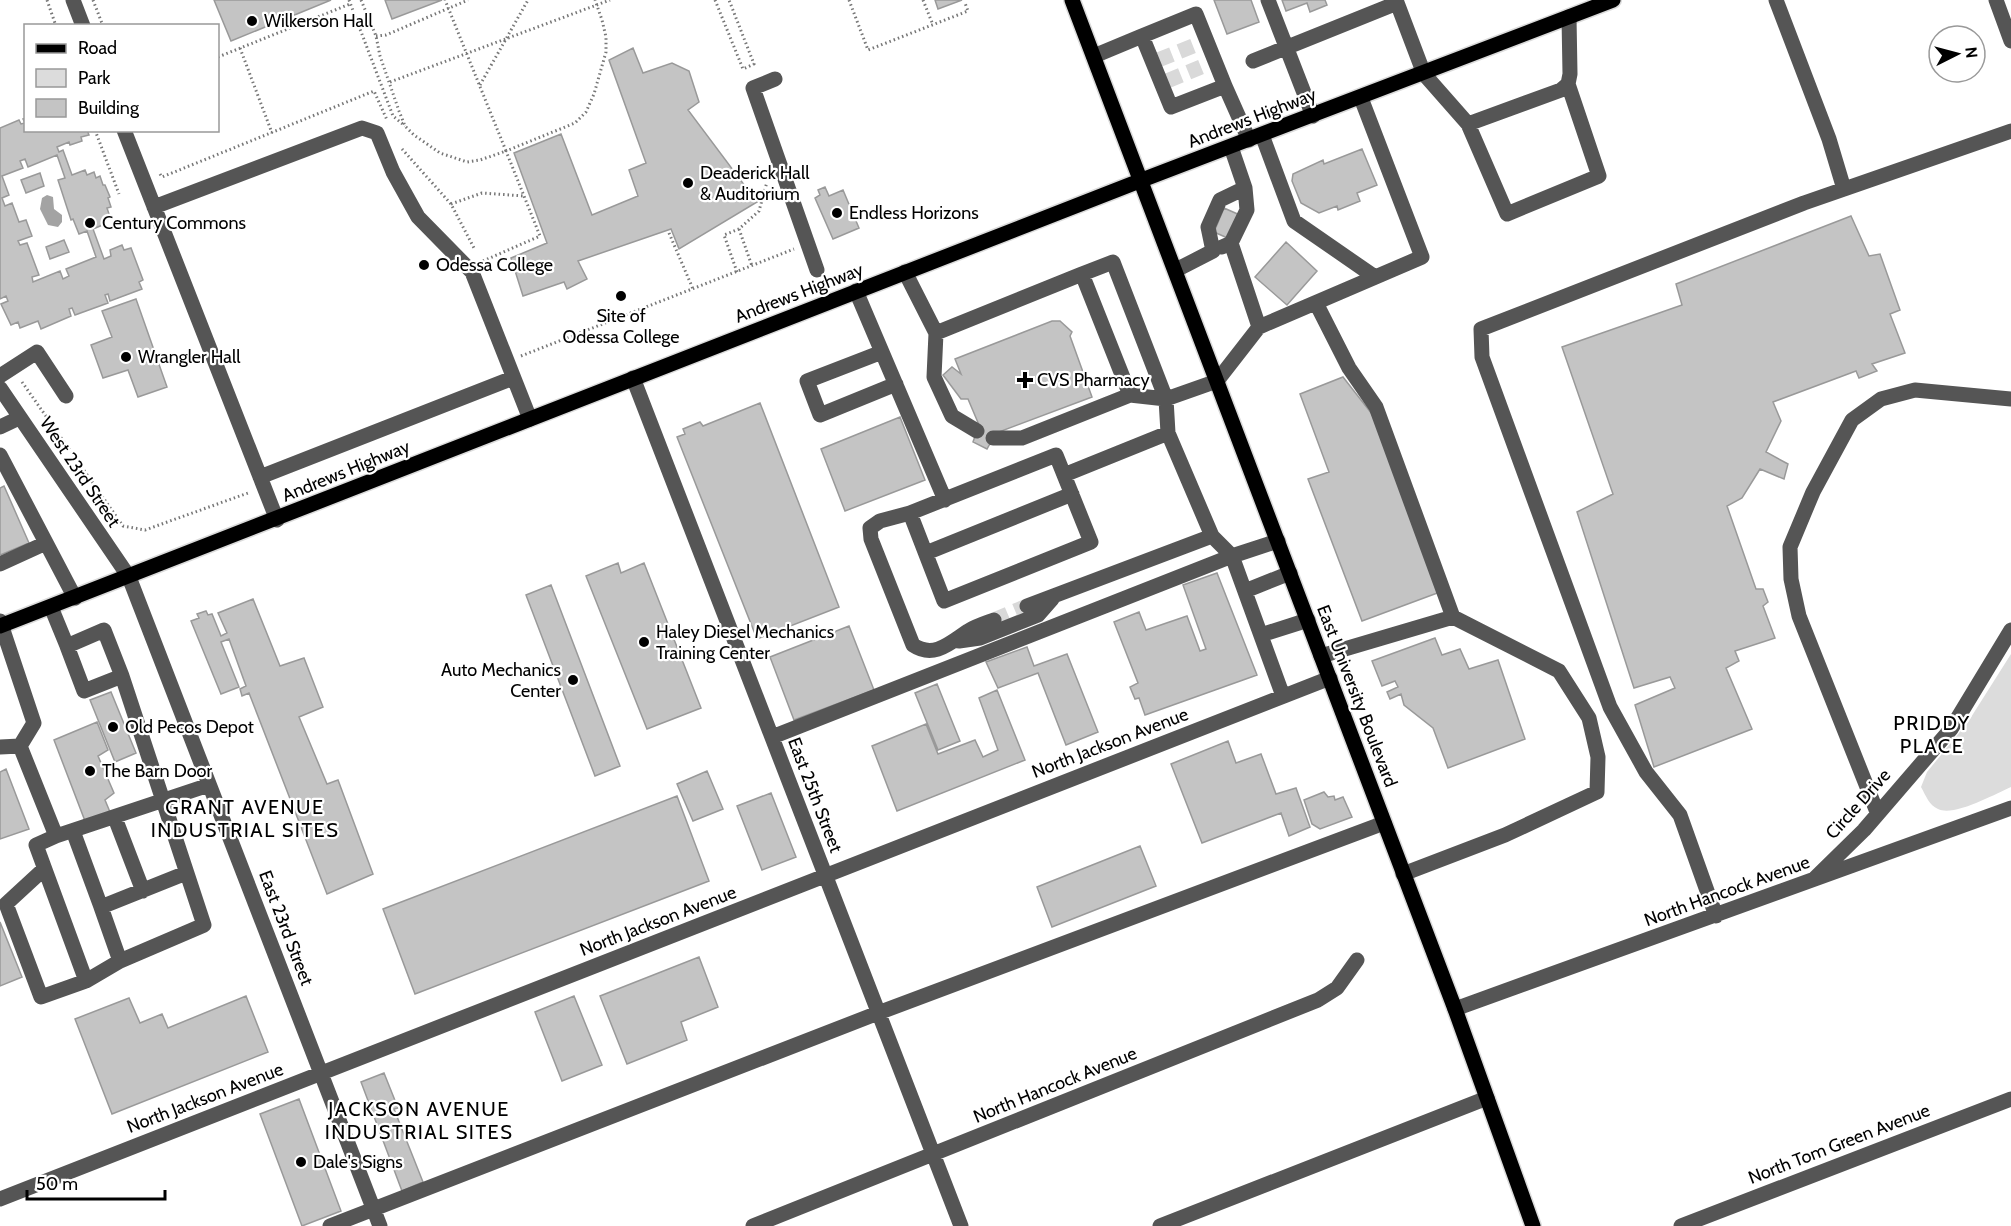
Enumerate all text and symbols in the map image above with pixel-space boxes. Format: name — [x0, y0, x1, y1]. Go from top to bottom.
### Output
place label: Wilkerson Hall — [264, 10, 373, 32]
marker: Wilkerson Hall — [245, 14, 259, 28]
legend — [24, 24, 219, 132]
north arrow — [1927, 24, 1987, 84]
text: Road — [78, 37, 117, 59]
text: N — [1961, 46, 1981, 59]
text: Park — [78, 67, 111, 89]
street label: Andrews Highway — [1185, 83, 1319, 153]
text: Building — [78, 97, 140, 119]
place label: Deaderick Hall & Auditorium — [700, 162, 810, 205]
marker: Deaderick Hall & Auditorium — [681, 176, 695, 190]
place label: Endless Horizons — [849, 202, 979, 224]
marker: Endless Horizons — [830, 206, 844, 220]
place label: Century Commons — [102, 212, 246, 234]
marker: Century Commons — [83, 216, 97, 230]
place label: Odessa College — [436, 254, 553, 276]
marker: Odessa College — [417, 258, 431, 272]
street label: Andrews Highway — [732, 258, 866, 328]
marker: Site of Odessa College — [614, 289, 628, 303]
place label: Site of Odessa College — [562, 305, 680, 348]
place label: Wrangler Hall — [138, 346, 241, 368]
marker: Wrangler Hall — [119, 350, 133, 364]
place label: CVS Pharmacy — [1037, 369, 1150, 391]
marker: CVS Pharmacy — [1018, 373, 1032, 387]
street label: West 23rd Street — [35, 413, 125, 531]
street label: Andrews Highway — [279, 435, 413, 507]
street label: East University Boulevard — [1312, 602, 1402, 790]
place label: Haley Diesel Mechanics Training Center — [656, 621, 834, 664]
marker: Haley Diesel Mechanics Training Center — [637, 635, 651, 649]
place label: Auto Mechanics Center — [441, 659, 561, 702]
marker: Auto Mechanics Center — [566, 673, 580, 687]
street label: North Jackson Avenue — [1029, 703, 1191, 783]
district label: PRIDDY PLACE — [1893, 711, 1971, 758]
place label: Old Pecos Depot — [125, 716, 254, 738]
marker: Old Pecos Depot — [106, 720, 120, 734]
street label: East 25th Street — [783, 734, 847, 856]
place label: The Barn Door — [102, 760, 212, 782]
marker: The Barn Door — [83, 764, 97, 778]
street label: Circle Drive — [1821, 764, 1895, 844]
district label: GRANT AVENUE INDUSTRIAL SITES — [151, 795, 339, 842]
street label: North Hancock Avenue — [1641, 851, 1813, 931]
street label: East 23rd Street — [254, 868, 318, 988]
street label: North Jackson Avenue — [577, 881, 739, 961]
street label: North Hancock Avenue — [970, 1042, 1140, 1128]
street label: North Jackson Avenue — [124, 1058, 286, 1138]
district label: JACKSON AVENUE INDUSTRIAL SITES — [325, 1097, 513, 1144]
street label: North Tom Green Avenue — [1745, 1099, 1933, 1189]
place label: Dale's Signs — [313, 1151, 403, 1173]
marker: Dale's Signs — [294, 1155, 308, 1169]
scale bar — [27, 1163, 165, 1201]
text: 50 m — [36, 1173, 78, 1195]

